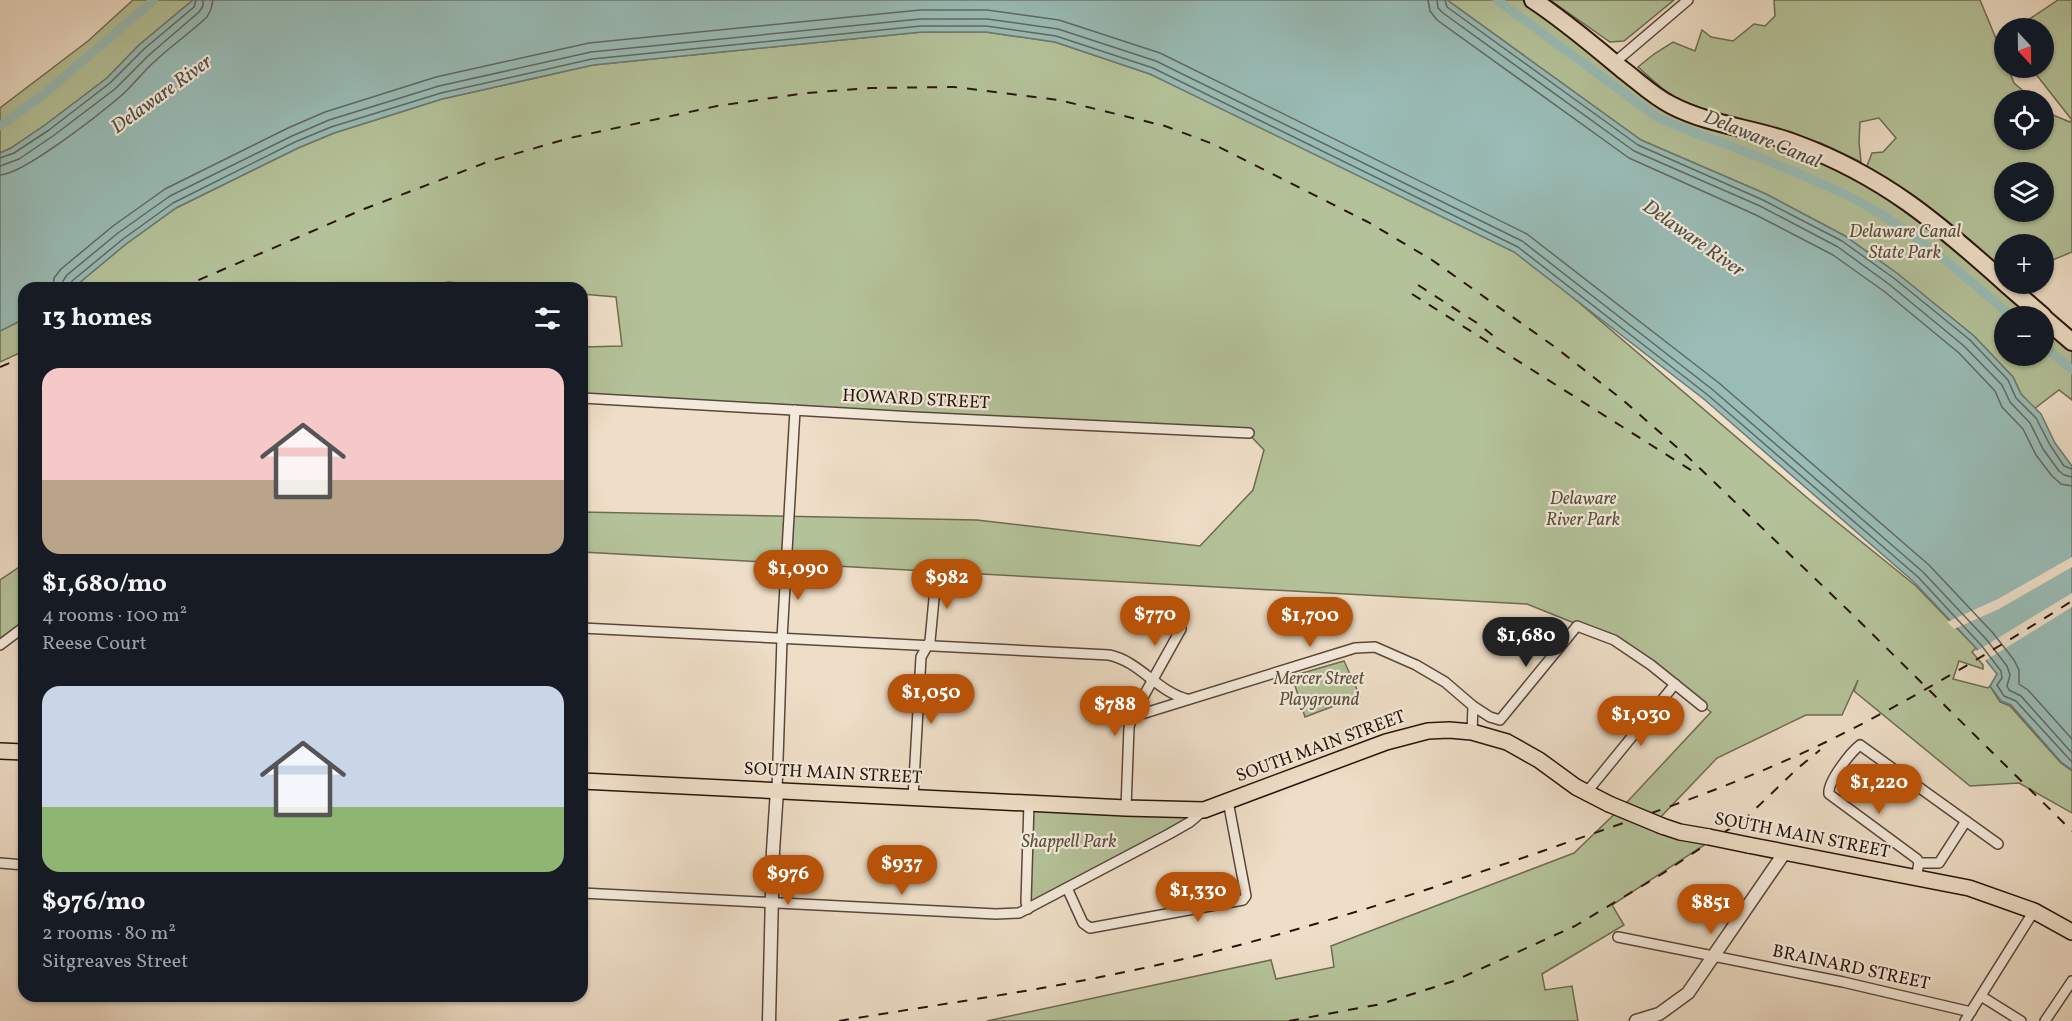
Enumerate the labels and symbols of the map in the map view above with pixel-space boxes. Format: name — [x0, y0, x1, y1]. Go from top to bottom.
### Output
north arrow — [1994, 18, 2054, 78]
water label: Delaware River — [106, 48, 219, 141]
water label: Delaware Canal — [1699, 104, 1825, 176]
water label: Delaware River — [1636, 193, 1750, 285]
park label: Delaware Canal State Park — [1849, 220, 1961, 266]
street label: HOWARD STREET — [842, 384, 991, 416]
park label: Delaware River Park — [1546, 487, 1620, 533]
pin: $1,090 — [749, 550, 847, 601]
pin: $982 — [911, 559, 983, 610]
pin: $770 — [1119, 596, 1191, 647]
pin: $1,700 — [1261, 597, 1359, 648]
pin: $1,680 — [1477, 617, 1575, 668]
park label: Mercer Street Playground — [1273, 667, 1366, 713]
pin: $1,050 — [882, 674, 980, 725]
pin: $788 — [1079, 686, 1151, 737]
pin: $1,030 — [1592, 696, 1690, 747]
street label: SOUTH MAIN STREET — [1233, 705, 1410, 789]
street label: SOUTH MAIN STREET — [743, 757, 923, 791]
pin: $1,220 — [1830, 764, 1928, 815]
street label: SOUTH MAIN STREET — [1712, 807, 1893, 865]
park label: Shappell Park — [1021, 830, 1117, 855]
pin: $937 — [866, 845, 938, 896]
pin: $976 — [752, 855, 824, 906]
pin: $1,330 — [1149, 872, 1247, 923]
pin: $851 — [1675, 884, 1747, 935]
street label: BRAINARD STREET — [1770, 939, 1933, 997]

